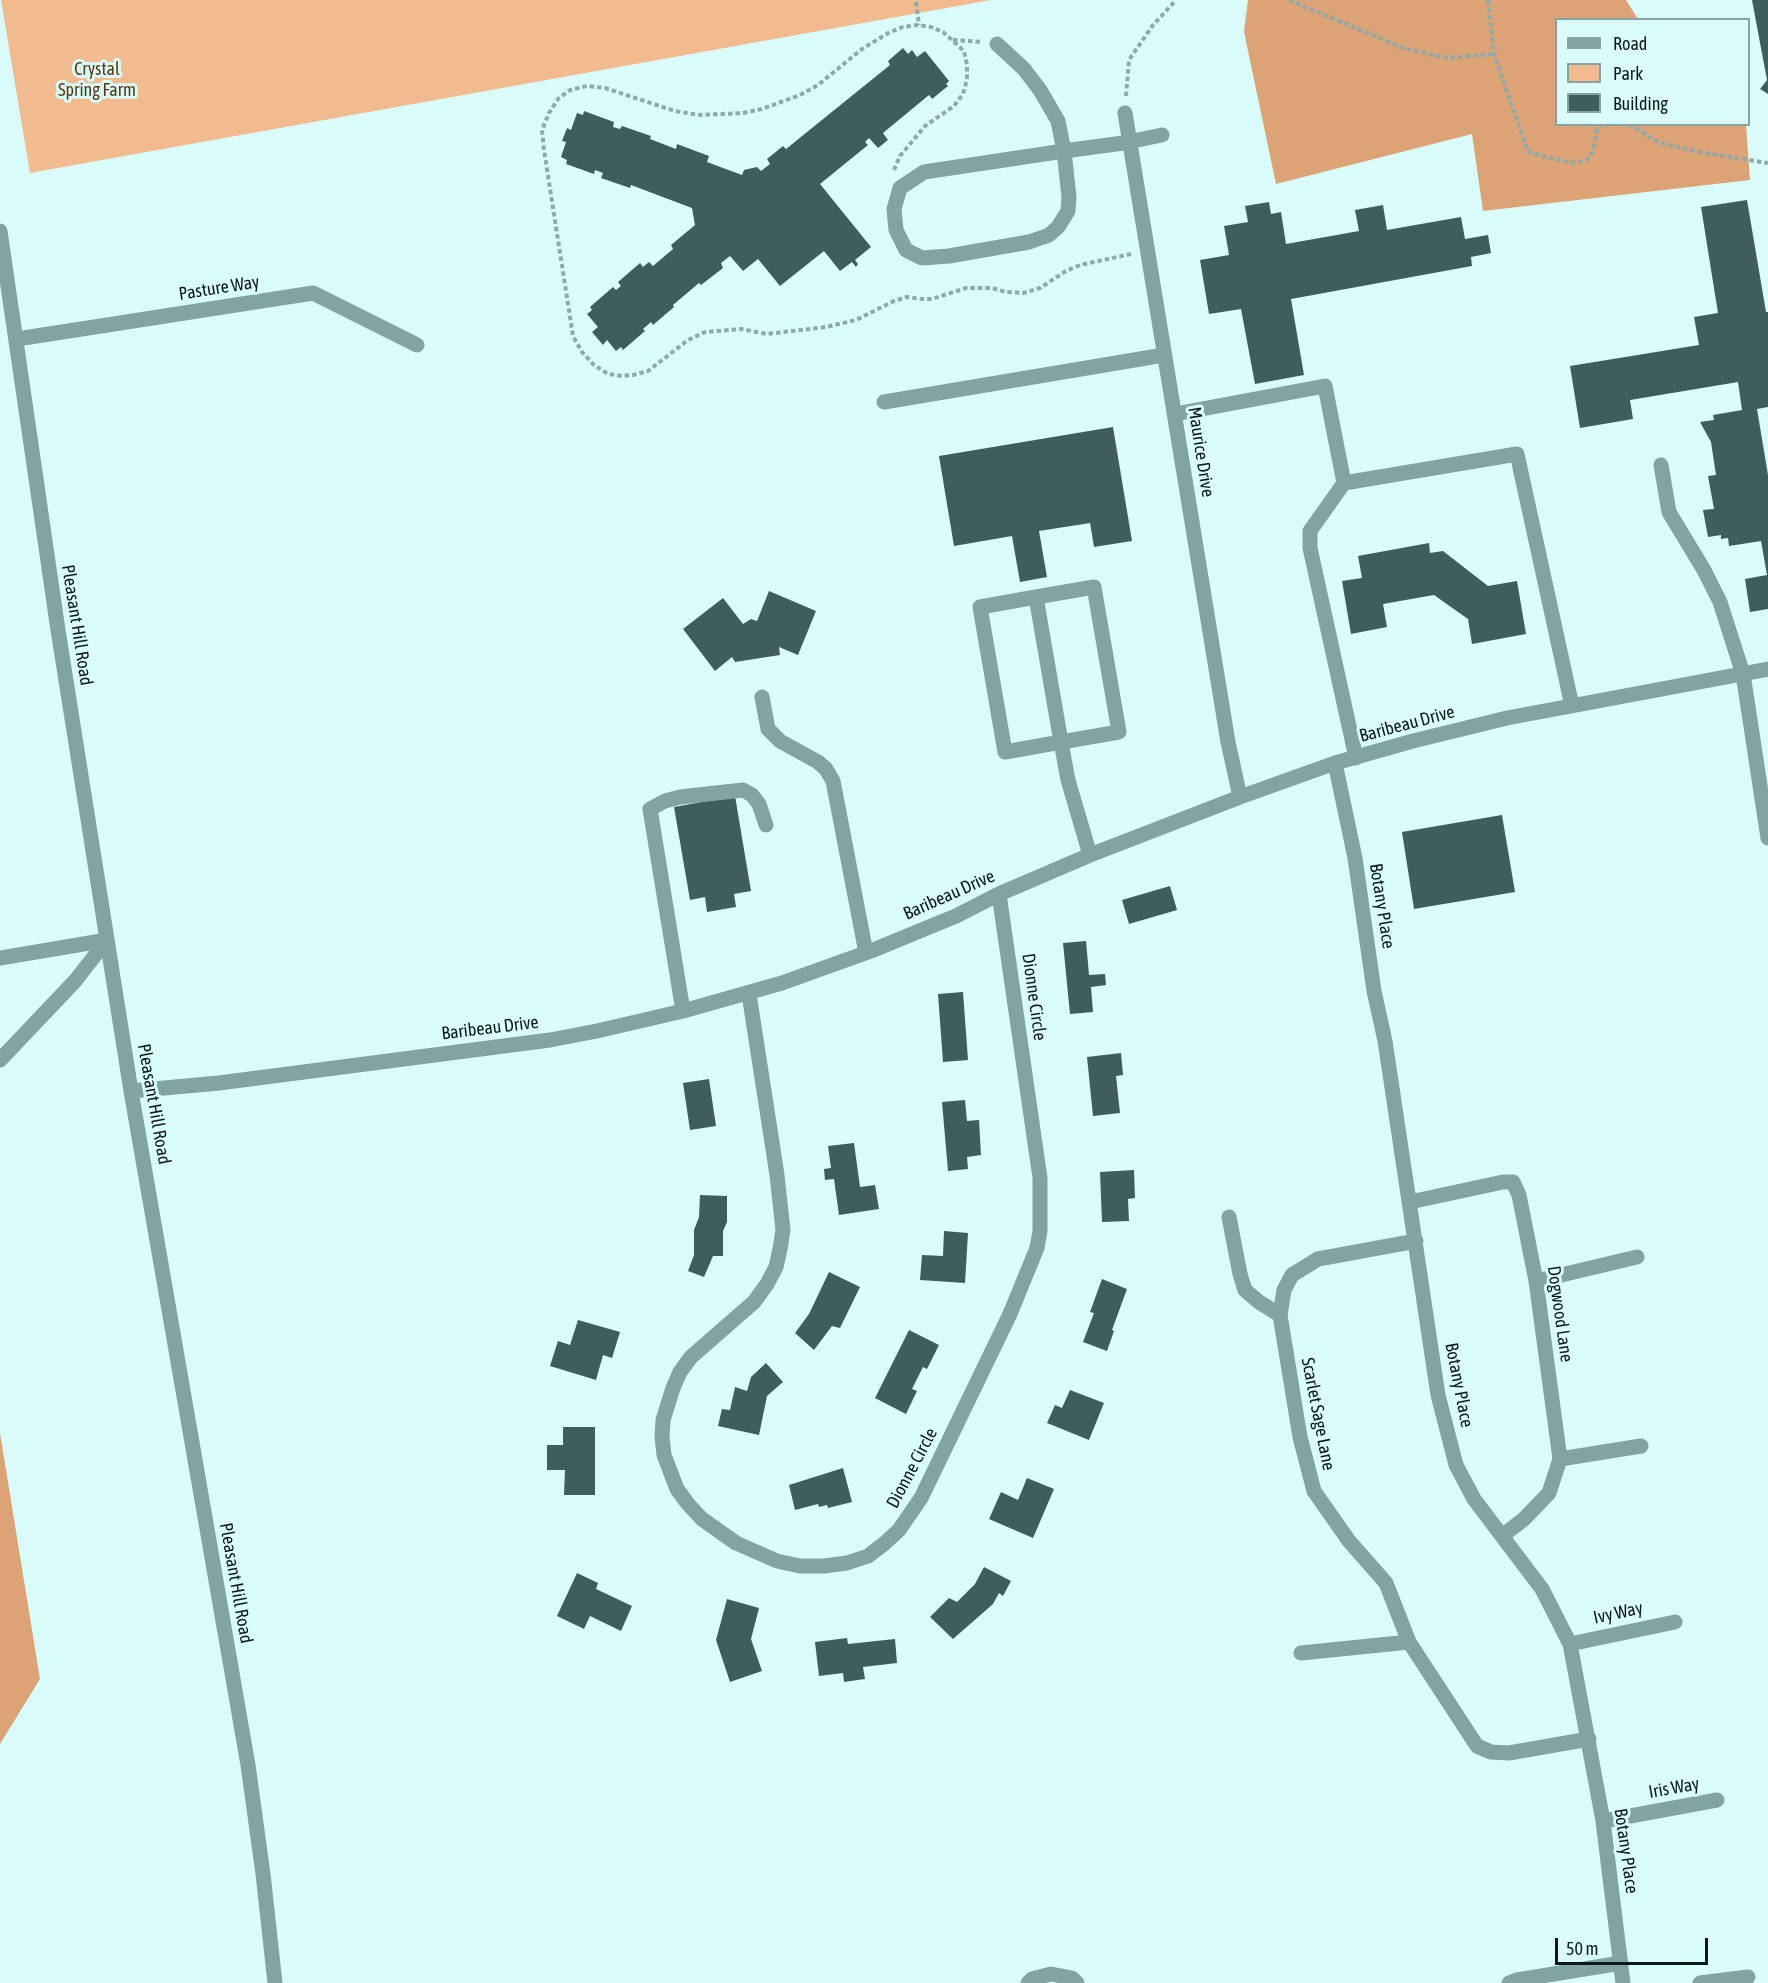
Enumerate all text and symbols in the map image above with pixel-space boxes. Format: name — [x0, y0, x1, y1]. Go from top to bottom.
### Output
legend — [1555, 18, 1750, 126]
text: Road — [1613, 33, 1647, 54]
park label: Crystal Spring Farm — [58, 58, 136, 100]
text: Park — [1613, 63, 1643, 84]
text: Building — [1613, 93, 1668, 114]
street label: Pasture Way — [177, 271, 261, 305]
street label: Maurice Drive — [1183, 405, 1219, 499]
street label: Pleasant Hill Road — [57, 563, 97, 687]
street label: Baribeau Drive — [1357, 701, 1457, 747]
street label: Botany Place — [1365, 862, 1399, 950]
street label: Baribeau Drive — [900, 865, 998, 925]
street label: Dionne Circle — [1017, 952, 1051, 1042]
street label: Baribeau Drive — [440, 1011, 540, 1045]
street label: Pleasant Hill Road — [133, 1042, 175, 1166]
street label: Dogwood Lane — [1543, 1264, 1577, 1364]
street label: Botany Place — [1440, 1341, 1478, 1429]
street label: Scarlet Sage Lane — [1296, 1356, 1340, 1472]
street label: Dionne Circle — [882, 1424, 942, 1512]
street label: Pleasant Hill Road — [215, 1521, 257, 1645]
street label: Ivy Way — [1591, 1597, 1645, 1629]
street label: Iris Way — [1647, 1773, 1701, 1803]
street label: Botany Place — [1609, 1807, 1643, 1895]
scale bar — [1558, 1926, 1711, 1964]
text: 50 m — [1566, 1938, 1598, 1959]

